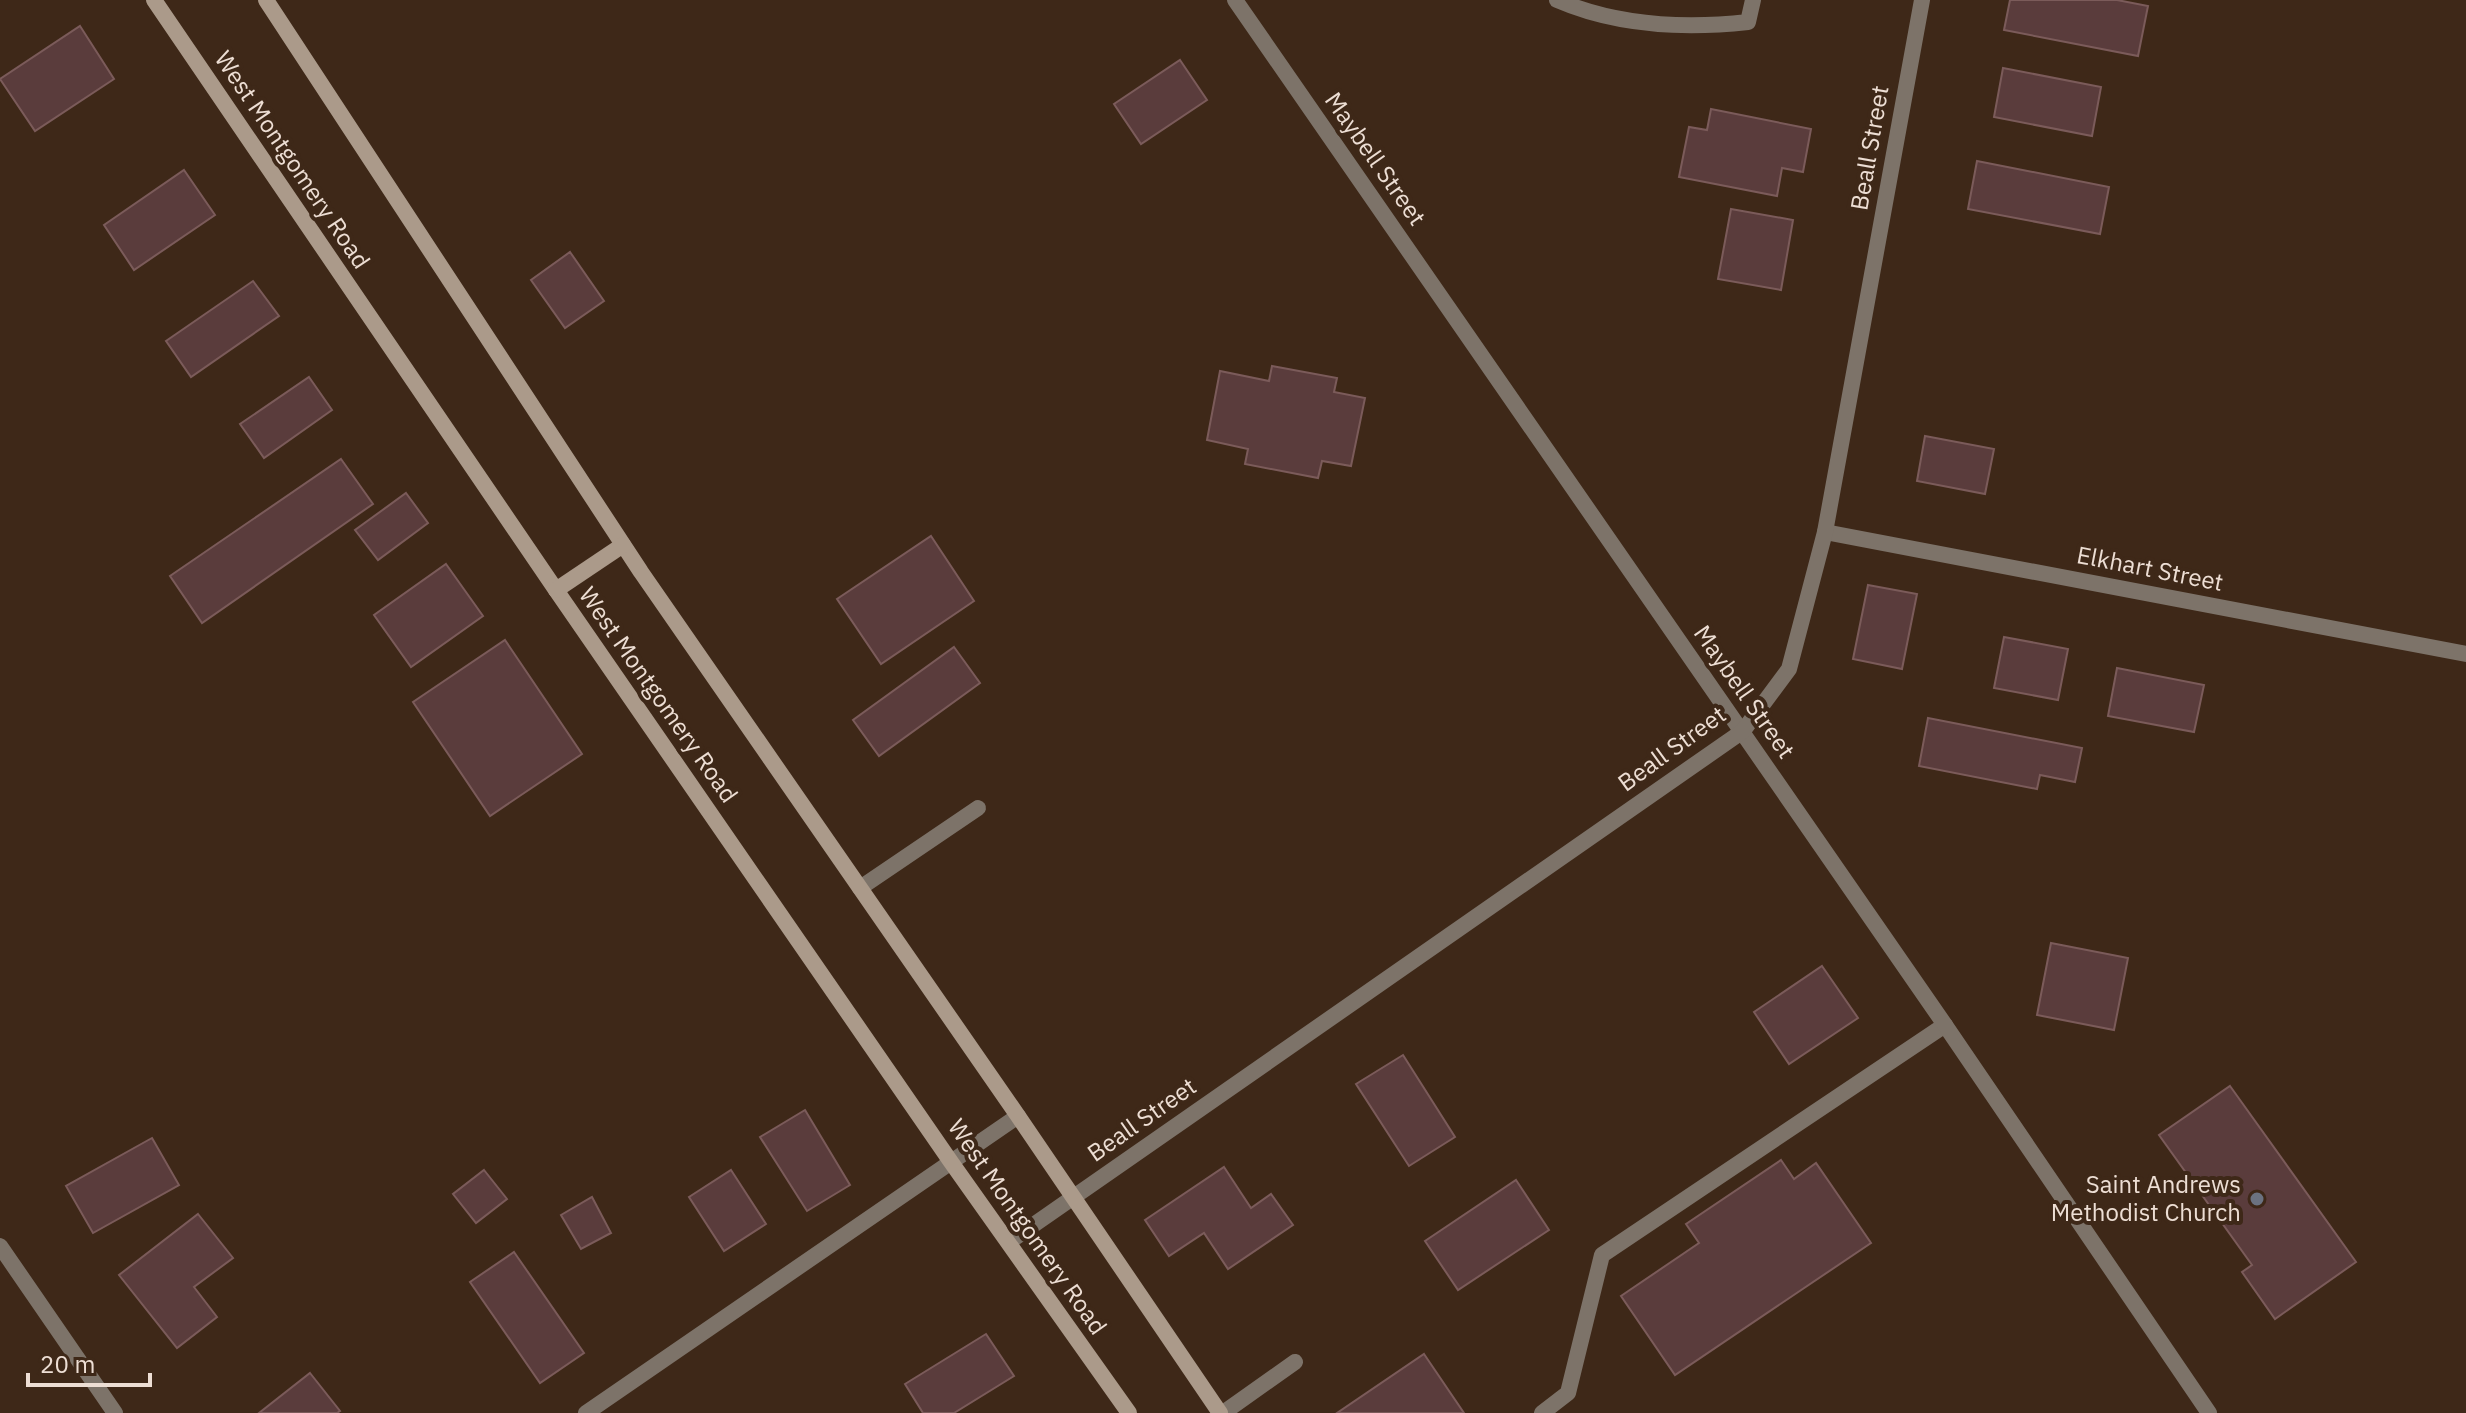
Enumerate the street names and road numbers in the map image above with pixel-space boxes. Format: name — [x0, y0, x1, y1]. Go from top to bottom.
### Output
street label: West Montgomery Road — [208, 44, 378, 275]
street label: Beall Street — [1842, 83, 1896, 213]
street label: Maybell Street — [1318, 85, 1434, 231]
street label: Elkhart Street — [2074, 538, 2226, 598]
street label: West Montgomery Road — [572, 580, 745, 809]
street label: Maybell Street — [1687, 618, 1803, 764]
street label: Beall Street — [1611, 698, 1732, 798]
street label: Beall Street — [1081, 1070, 1202, 1168]
street label: West Montgomery Road — [941, 1112, 1114, 1341]

